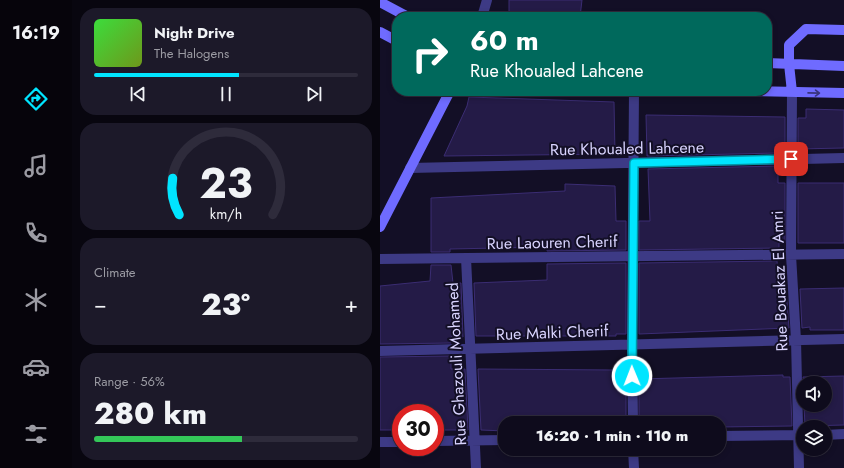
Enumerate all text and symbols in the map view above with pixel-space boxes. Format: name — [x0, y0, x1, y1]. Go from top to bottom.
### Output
text: 16:19 — [12, 20, 60, 46]
text: 60 m — [470, 20, 539, 61]
text: Night Drive — [154, 22, 235, 44]
icon: right — [404, 28, 456, 80]
text: The Halogens — [154, 44, 229, 63]
text: Rue Khoualed Lahcene — [470, 58, 644, 84]
icon: previous — [127, 83, 149, 105]
icon: pause — [215, 83, 237, 105]
icon: next — [303, 83, 325, 105]
icon: directions — [22, 85, 50, 113]
one-way arrow — [807, 89, 820, 97]
street label: Rue Khoualed Lahcene — [550, 136, 704, 161]
pin — [774, 142, 808, 176]
icon: arrive — [780, 148, 802, 170]
icon: music — [22, 152, 50, 180]
text: 23 — [199, 152, 253, 213]
text: km/h — [210, 203, 242, 223]
street label: Rue Bouakaz El Amri — [766, 210, 793, 352]
icon: phone — [22, 219, 50, 247]
street label: Rue Laouren Cherif — [486, 230, 618, 255]
text: Climate — [94, 263, 135, 282]
street label: Rue Ghazouli Mohamed — [441, 282, 472, 446]
text: 23° — [201, 283, 250, 326]
icon: climate — [22, 286, 50, 314]
text: − — [94, 288, 107, 320]
text: + — [344, 288, 358, 320]
street label: Rue Malki Cherif — [495, 319, 609, 346]
icon: car — [22, 353, 50, 381]
position arrow — [611, 355, 653, 397]
text: Range · 56% — [94, 372, 165, 391]
map controls — [796, 376, 832, 456]
button: sound — [796, 376, 832, 412]
text: 280 km — [94, 392, 207, 435]
speed limit sign: 30 — [392, 404, 444, 456]
icon: filters — [22, 420, 50, 448]
button: layers — [796, 420, 832, 456]
text: 16:20 · 1 min · 110 m — [536, 425, 688, 447]

